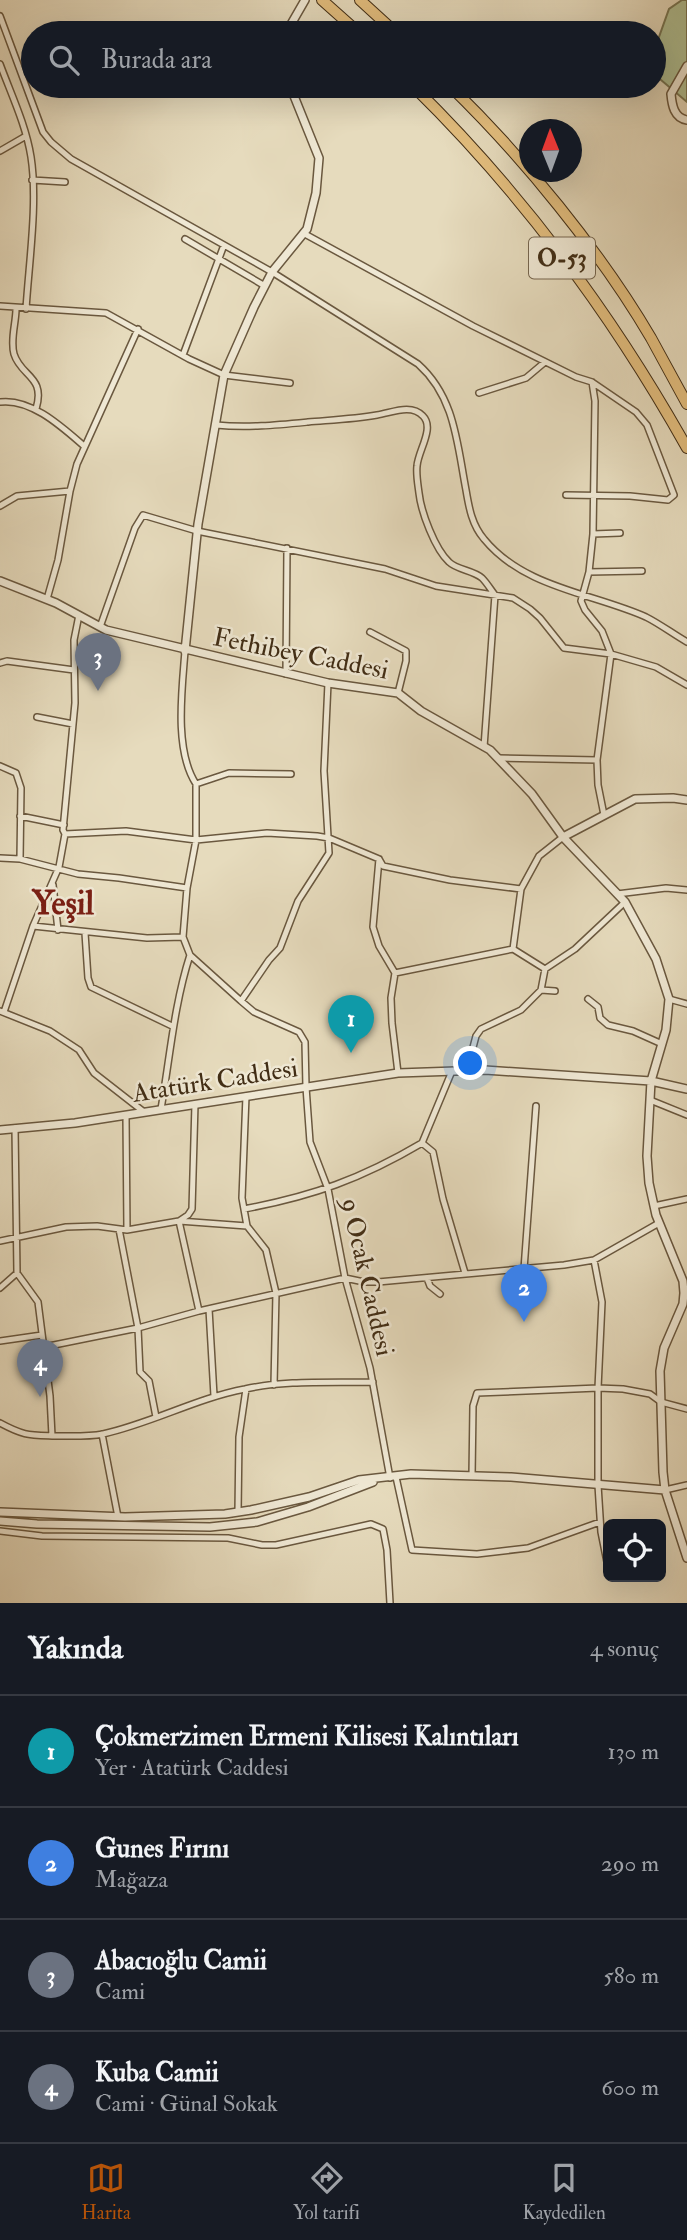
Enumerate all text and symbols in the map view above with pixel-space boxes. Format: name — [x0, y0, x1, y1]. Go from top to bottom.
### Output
search box — [21, 21, 666, 98]
icon: search — [45, 41, 83, 79]
text: Burada ara — [101, 44, 212, 76]
north arrow — [519, 119, 582, 182]
road number: O-53 — [529, 237, 595, 278]
street label: Fethibey Caddesi — [210, 621, 391, 687]
pin: 3 — [75, 633, 121, 691]
district label: Yeşil — [31, 883, 94, 924]
pin: 1 — [328, 995, 374, 1053]
your location — [453, 1046, 487, 1080]
street label: Atatürk Caddesi — [129, 1052, 300, 1110]
street label: 9 Ocak Caddesi — [333, 1193, 401, 1359]
pin: 2 — [501, 1264, 547, 1322]
pin: 4 — [17, 1339, 63, 1397]
map controls — [603, 1519, 666, 1582]
button: locate — [603, 1519, 666, 1582]
text: Yakında — [28, 1630, 123, 1667]
text: 4 sonuç — [590, 1634, 659, 1663]
text: Çokmerzimen Ermeni Kilisesi Kalıntıları — [95, 1721, 519, 1753]
text: 1 — [47, 1737, 55, 1766]
text: 130 m — [607, 1737, 659, 1766]
text: Yer · Atatürk Caddesi — [95, 1753, 289, 1782]
text: Gunes Fırını — [95, 1833, 229, 1865]
text: 2 — [45, 1849, 57, 1878]
text: 290 m — [601, 1849, 659, 1878]
text: Mağaza — [95, 1865, 168, 1894]
text: Abacıoğlu Camii — [95, 1945, 267, 1977]
text: 3 — [47, 1961, 55, 1990]
text: 580 m — [604, 1961, 659, 1990]
text: Cami — [95, 1977, 145, 2006]
text: Kuba Camii — [95, 2057, 219, 2089]
text: 4 — [45, 2073, 57, 2102]
text: 600 m — [601, 2073, 659, 2102]
text: Cami · Günal Sokak — [95, 2089, 278, 2118]
tab: Harita — [81, 2159, 131, 2225]
tab: Yol tarifi — [293, 2159, 360, 2225]
tab: Kaydedilen — [522, 2159, 606, 2225]

